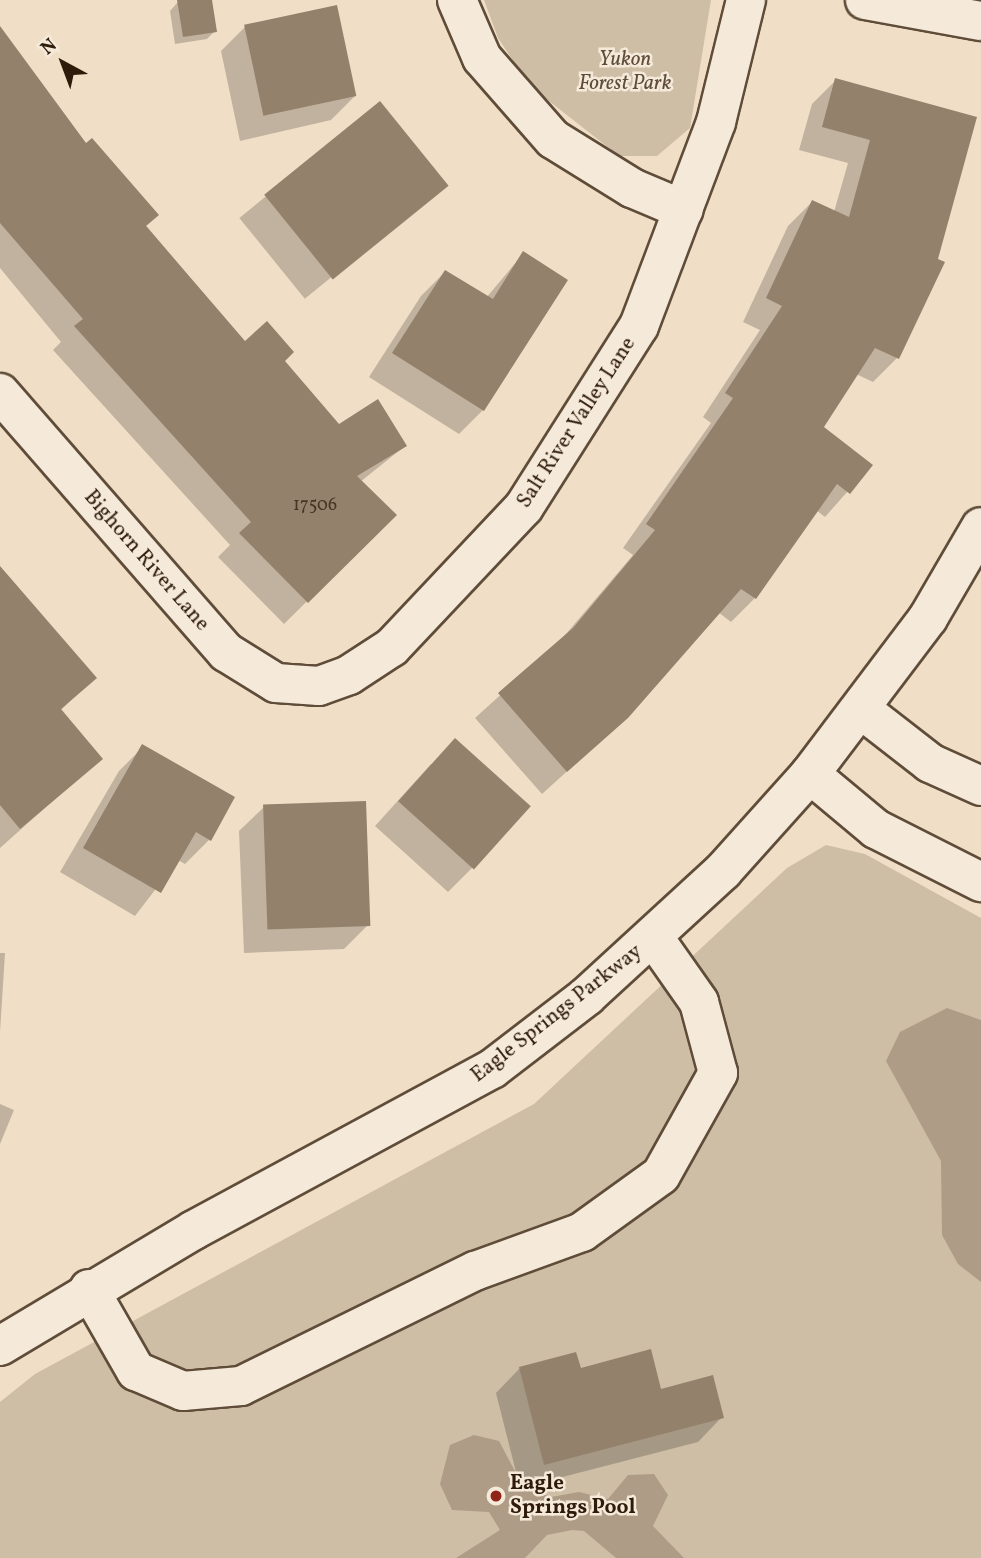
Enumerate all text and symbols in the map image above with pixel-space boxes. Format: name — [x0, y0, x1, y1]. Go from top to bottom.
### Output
north arrow — [28, 28, 98, 98]
text: N — [35, 33, 63, 61]
park label: Yukon Forest Park — [579, 47, 671, 97]
street label: Salt River Valley Lane — [512, 332, 642, 514]
street label: Bighorn River Lane — [78, 485, 214, 637]
house number: 17506 — [293, 495, 337, 517]
street label: Eagle Springs Parkway — [467, 939, 647, 1089]
place label: Eagle Springs Pool — [510, 1471, 636, 1521]
marker: Eagle Springs Pool — [488, 1488, 504, 1504]

